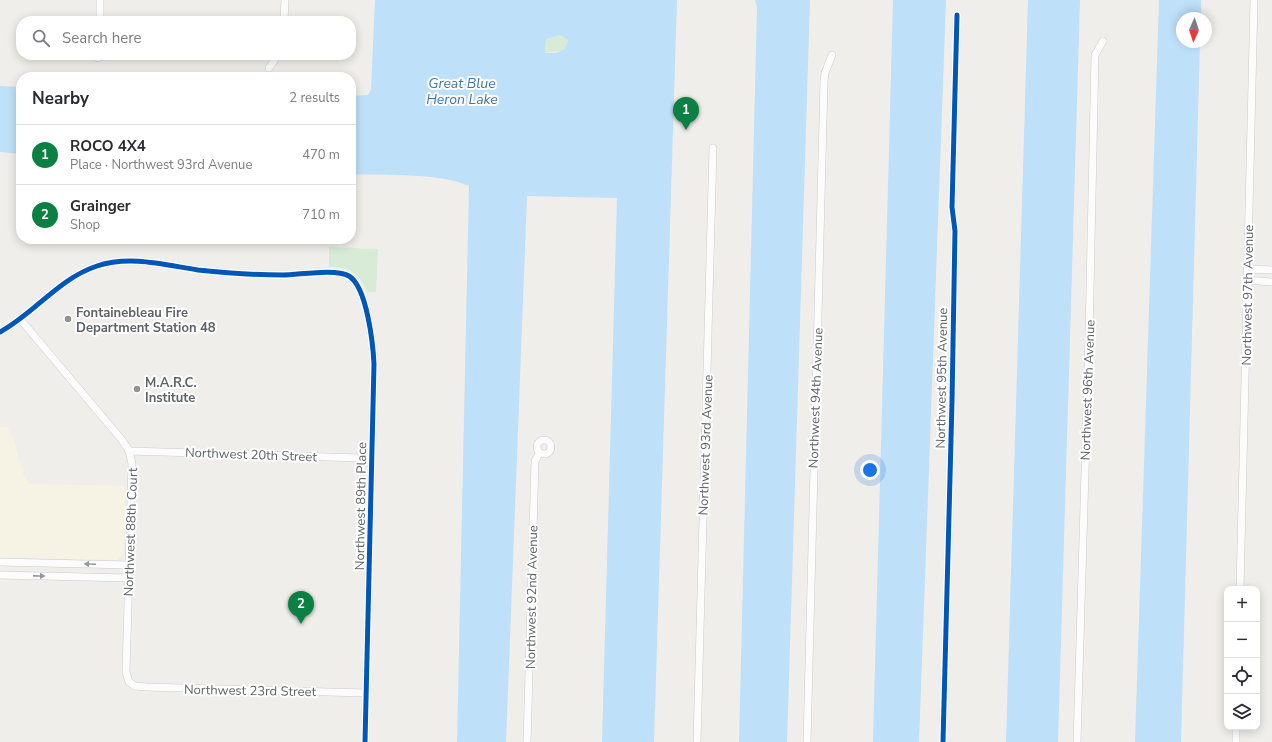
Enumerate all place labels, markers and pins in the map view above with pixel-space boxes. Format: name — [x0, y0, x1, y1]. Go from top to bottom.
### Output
pin: 1 — [673, 97, 699, 130]
place label: Fontainebleau Fire Department Station 48 — [76, 304, 216, 337]
marker: Fontainebleau Fire Department Station 48 — [63, 314, 73, 324]
place label: M.A.R.C. Institute — [145, 374, 197, 407]
marker: M.A.R.C. Institute — [132, 384, 142, 394]
pin: 2 — [288, 591, 314, 624]

